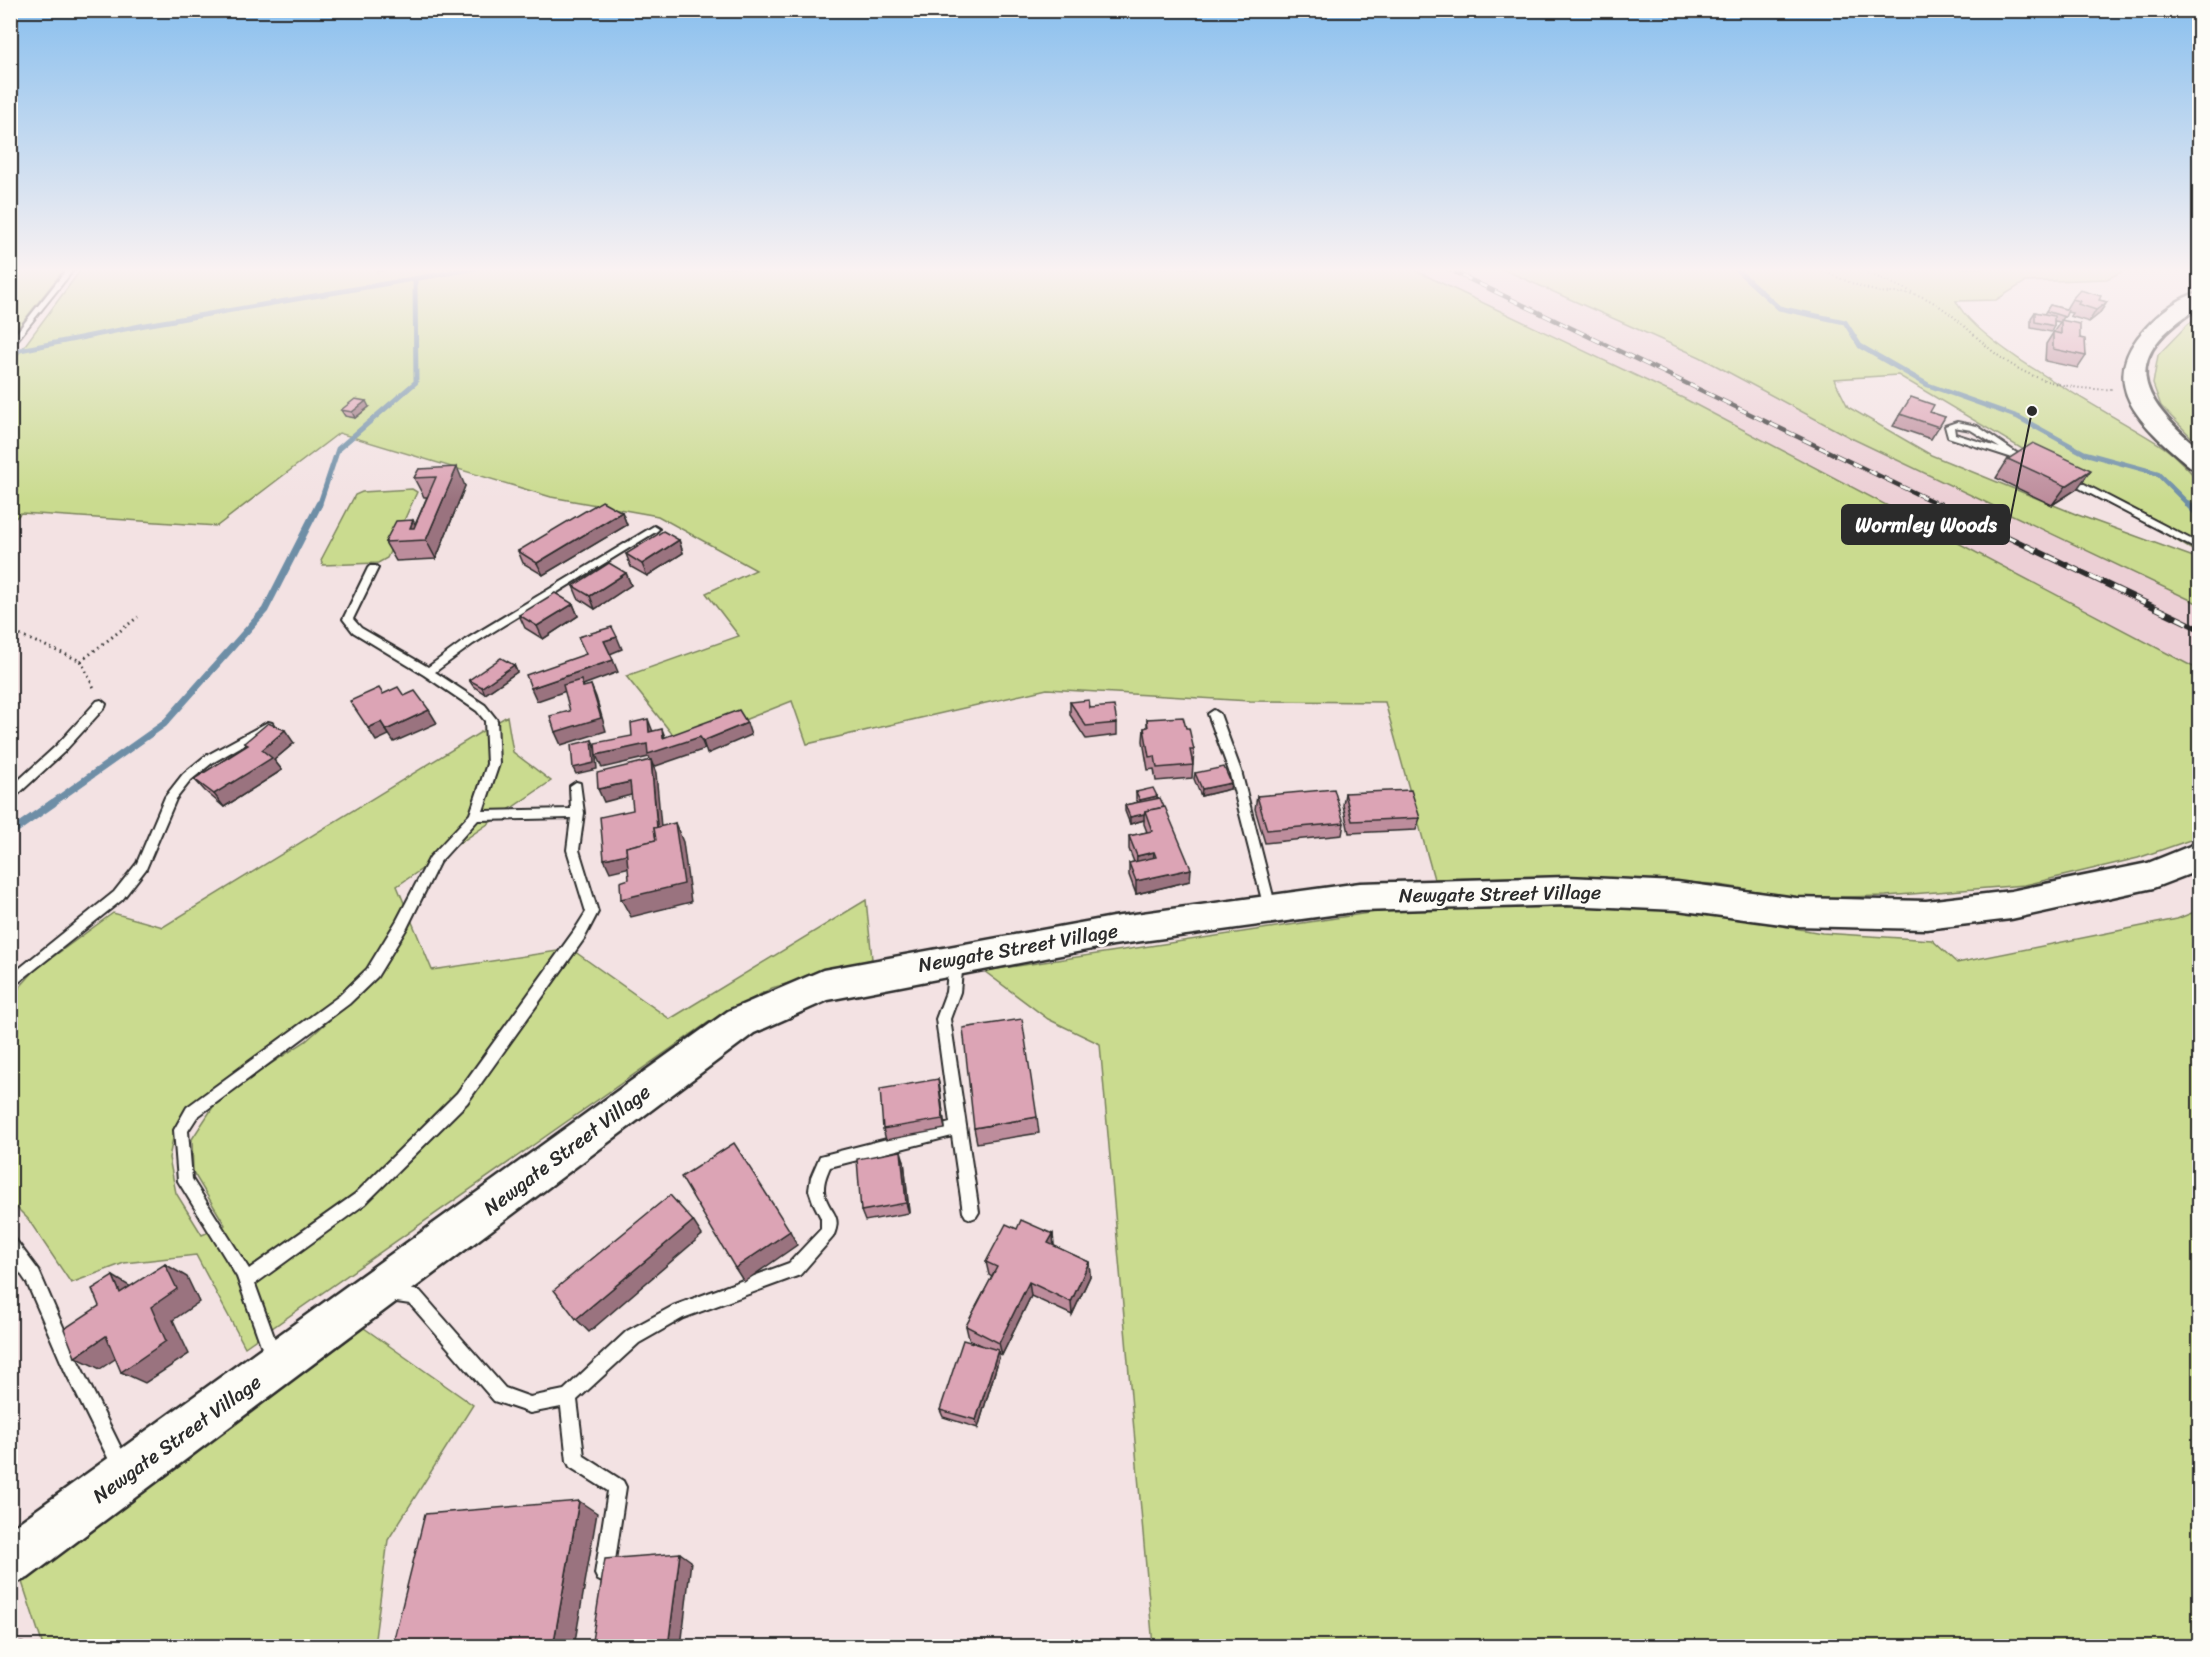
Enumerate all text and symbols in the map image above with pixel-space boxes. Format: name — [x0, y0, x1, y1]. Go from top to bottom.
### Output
callout: Wormley Woods — [1842, 505, 2009, 544]
text: Wormley Woods — [1855, 506, 1997, 544]
street label: Newgate Street Village — [1399, 875, 1601, 913]
street label: Newgate Street Village — [915, 913, 1121, 983]
street label: Newgate Street Village — [476, 1075, 658, 1225]
street label: Newgate Street Village — [85, 1365, 269, 1513]

